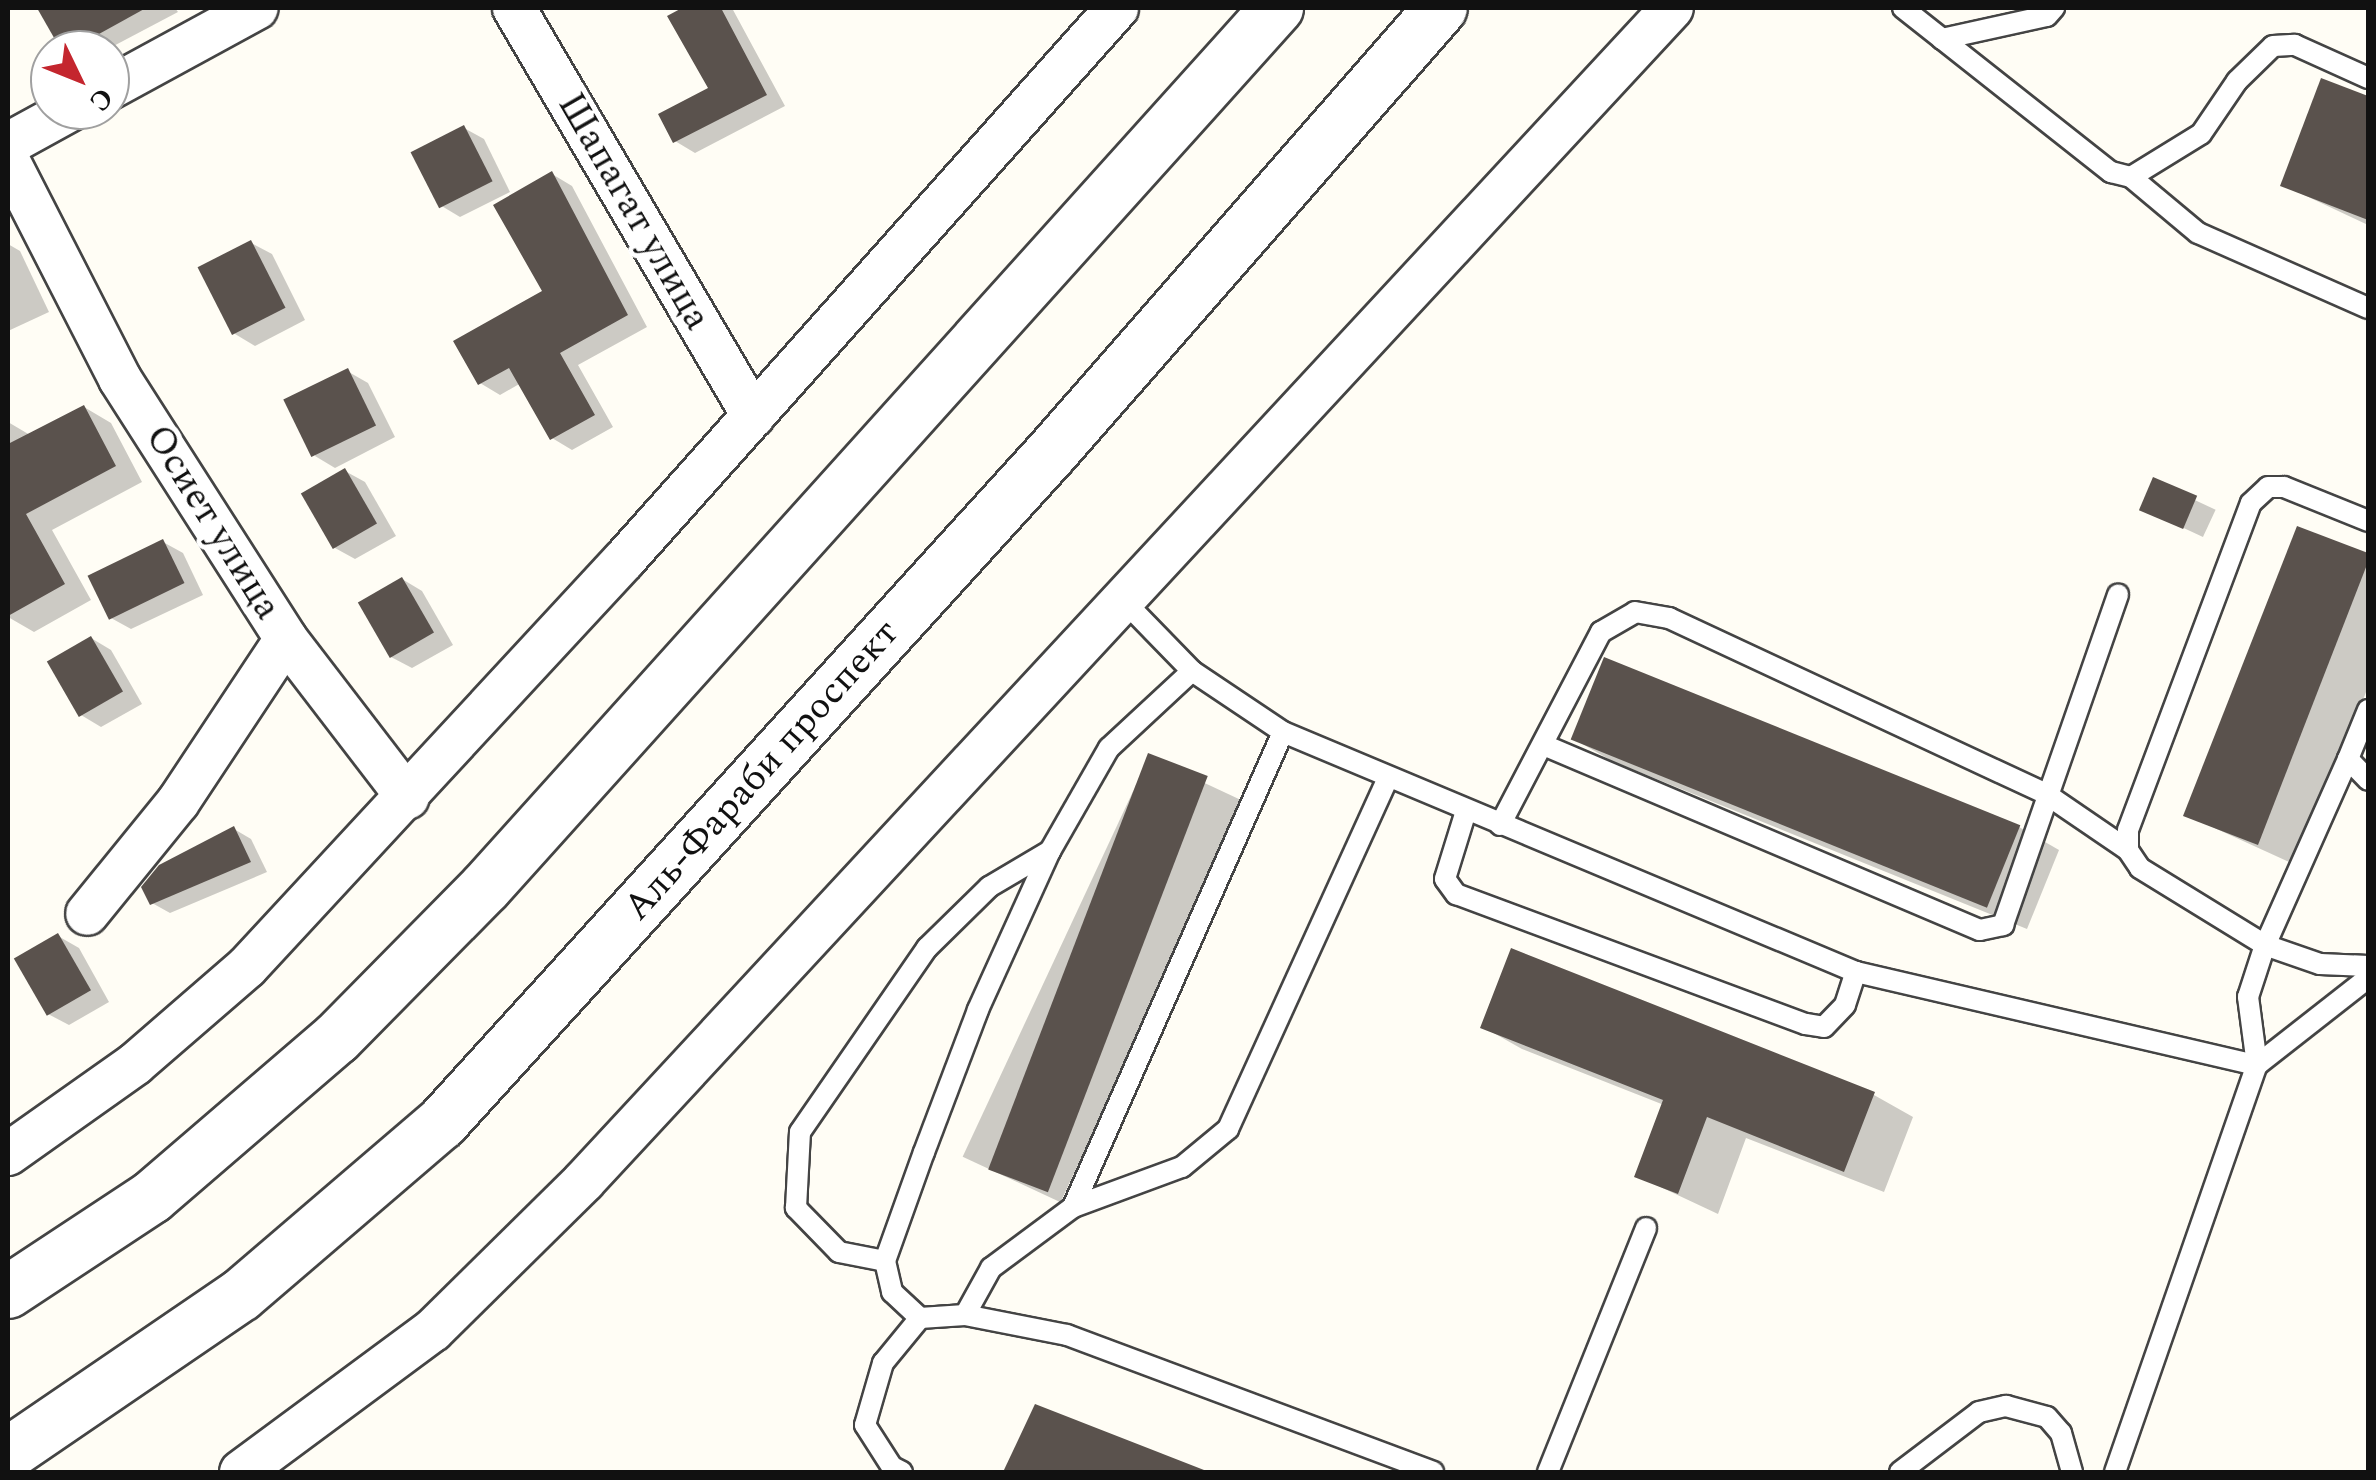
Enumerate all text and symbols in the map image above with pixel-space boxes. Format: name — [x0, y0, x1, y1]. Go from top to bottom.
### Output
north arrow — [30, 30, 130, 130]
text: С — [78, 77, 123, 121]
street label: Шапагат улица — [547, 85, 719, 339]
street label: Осиет улица — [134, 417, 290, 629]
street label: Аль-Фараби проспект — [615, 611, 909, 931]

